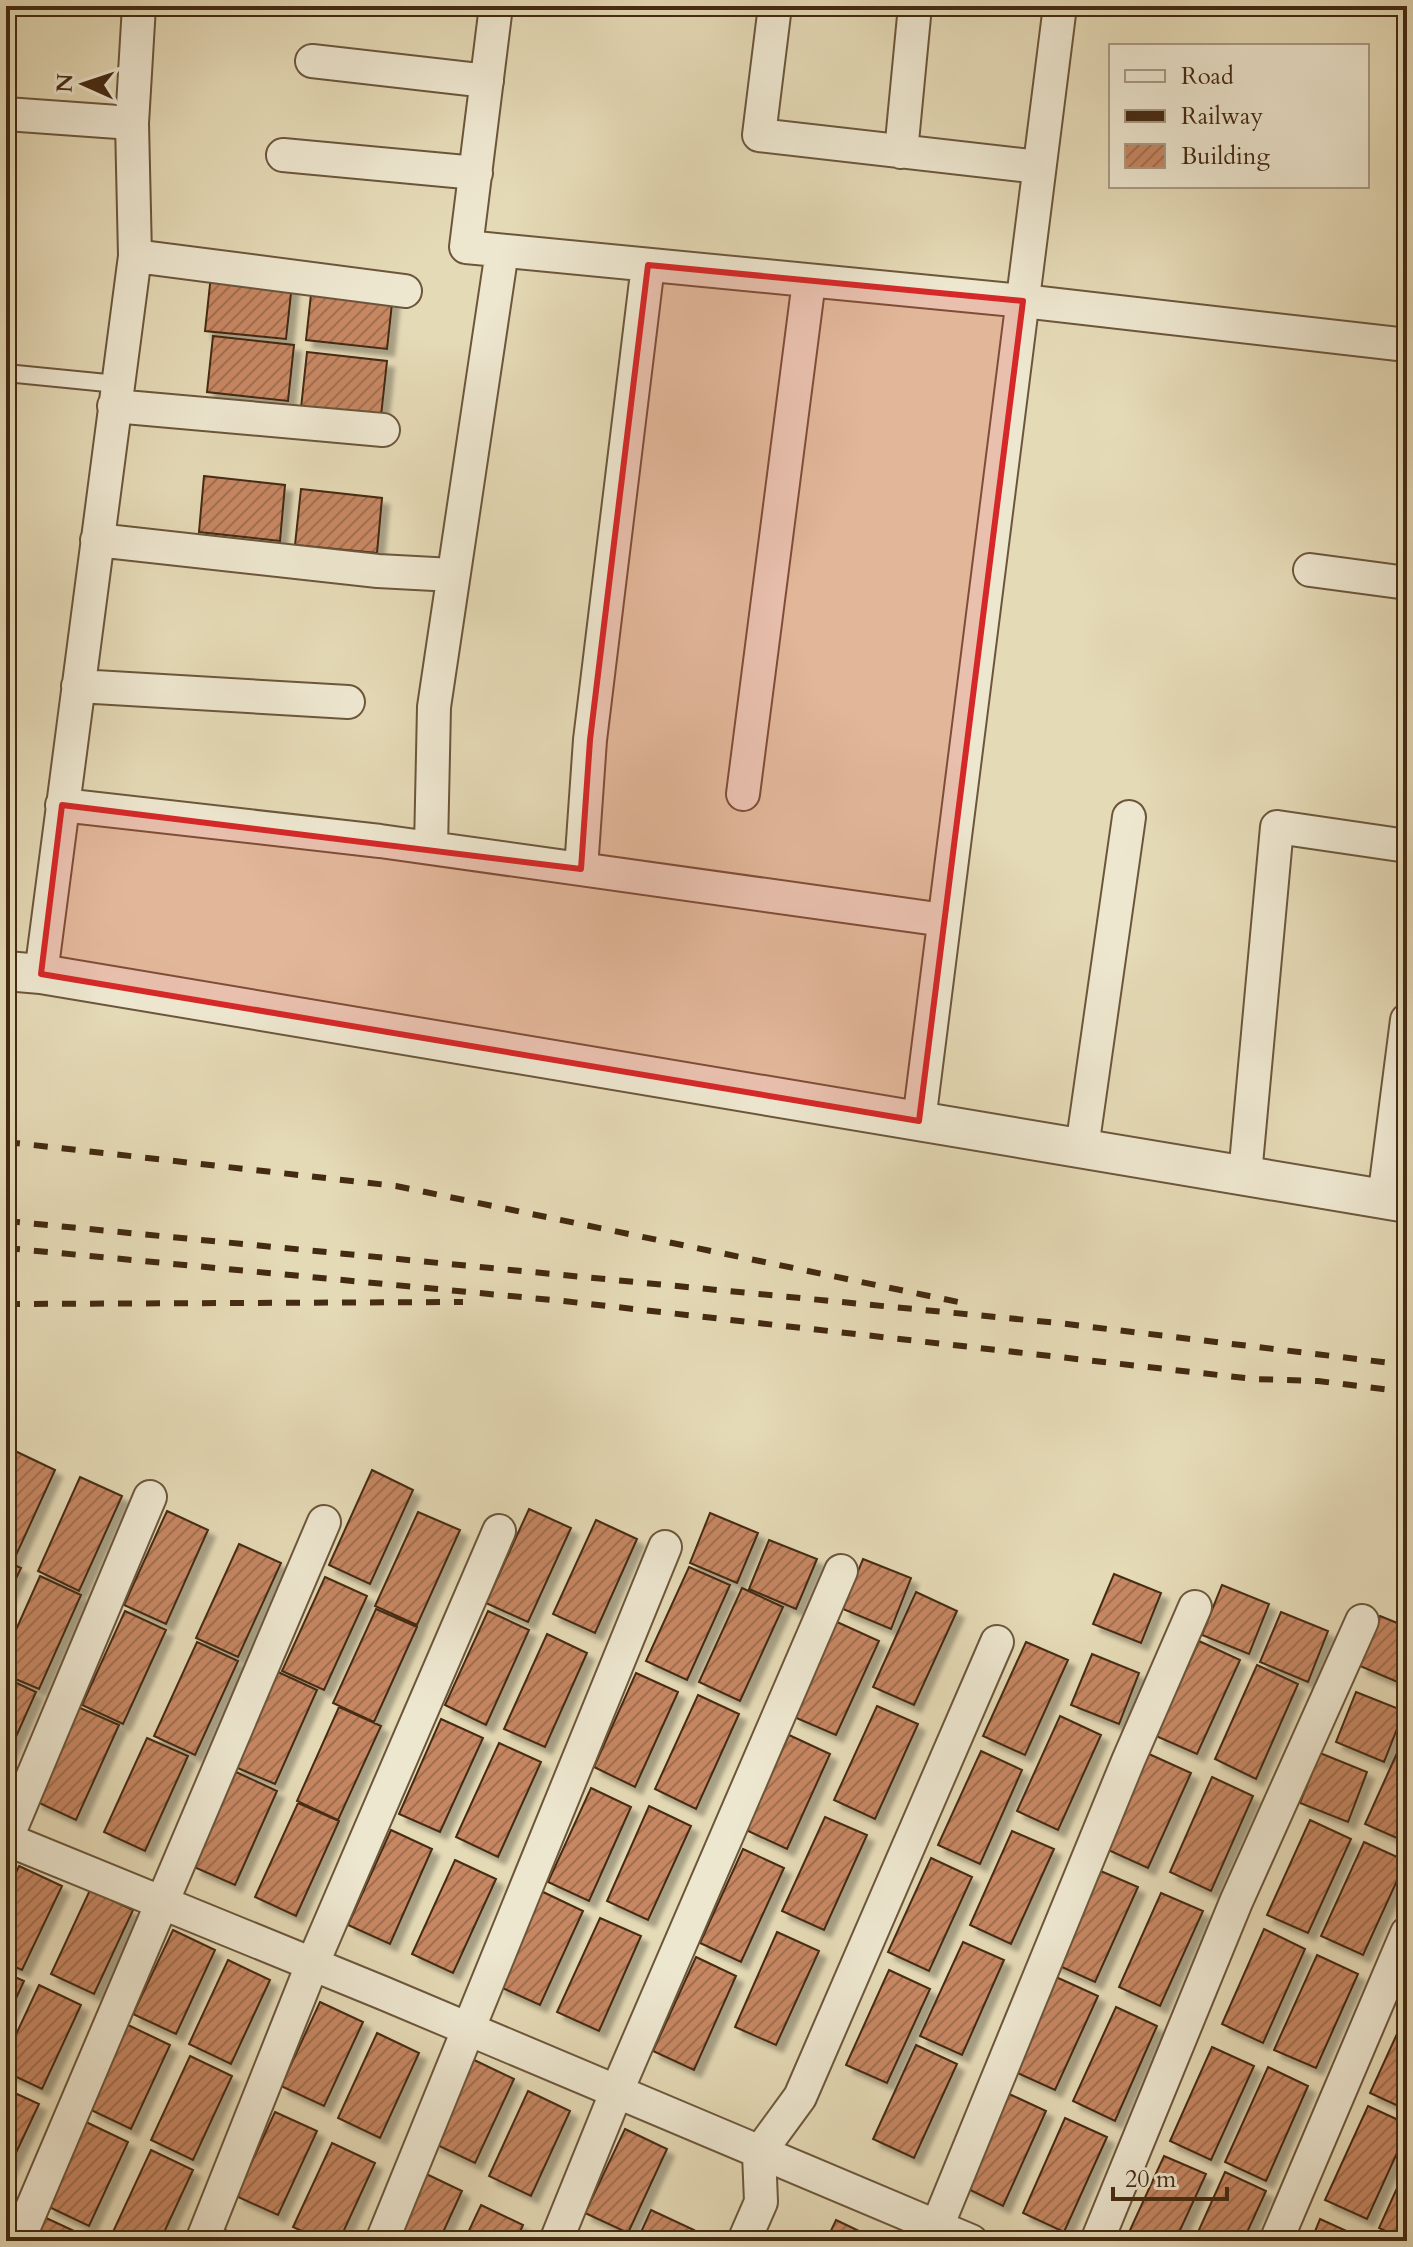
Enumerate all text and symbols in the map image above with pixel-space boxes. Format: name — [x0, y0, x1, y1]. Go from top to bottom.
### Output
north arrow — [44, 44, 124, 124]
legend — [1109, 44, 1369, 188]
text: Road — [1181, 60, 1234, 93]
text: N — [50, 73, 81, 93]
text: Railway — [1181, 100, 1263, 133]
text: Building — [1181, 140, 1271, 173]
scale bar — [1113, 2151, 1227, 2201]
text: 20 m — [1125, 2163, 1177, 2196]

